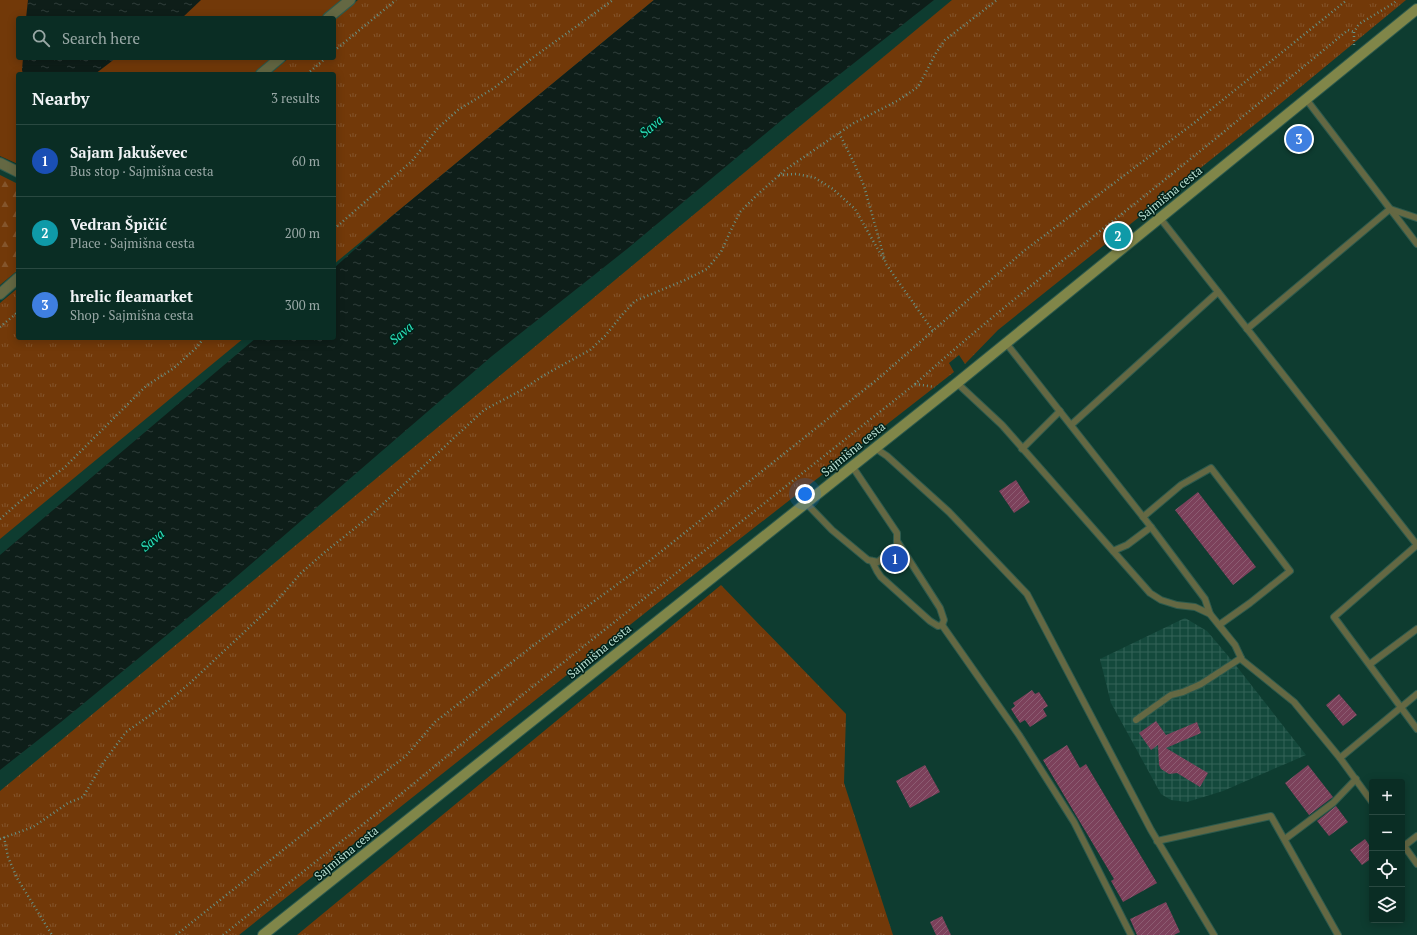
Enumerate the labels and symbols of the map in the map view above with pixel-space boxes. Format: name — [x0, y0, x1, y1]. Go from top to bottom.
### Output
water label: Sava — [635, 111, 667, 141]
pin: 3 — [1286, 124, 1312, 154]
street label: Sajmišna cesta — [1135, 163, 1205, 223]
pin: 2 — [1105, 221, 1131, 251]
water label: Sava — [385, 318, 417, 348]
street label: Sajmišna cesta — [818, 419, 888, 479]
your location — [795, 484, 815, 504]
water label: Sava — [136, 525, 168, 555]
pin: 1 — [882, 544, 908, 574]
street label: Sajmišna cesta — [564, 621, 634, 681]
street label: Sajmišna cesta — [311, 823, 381, 883]

